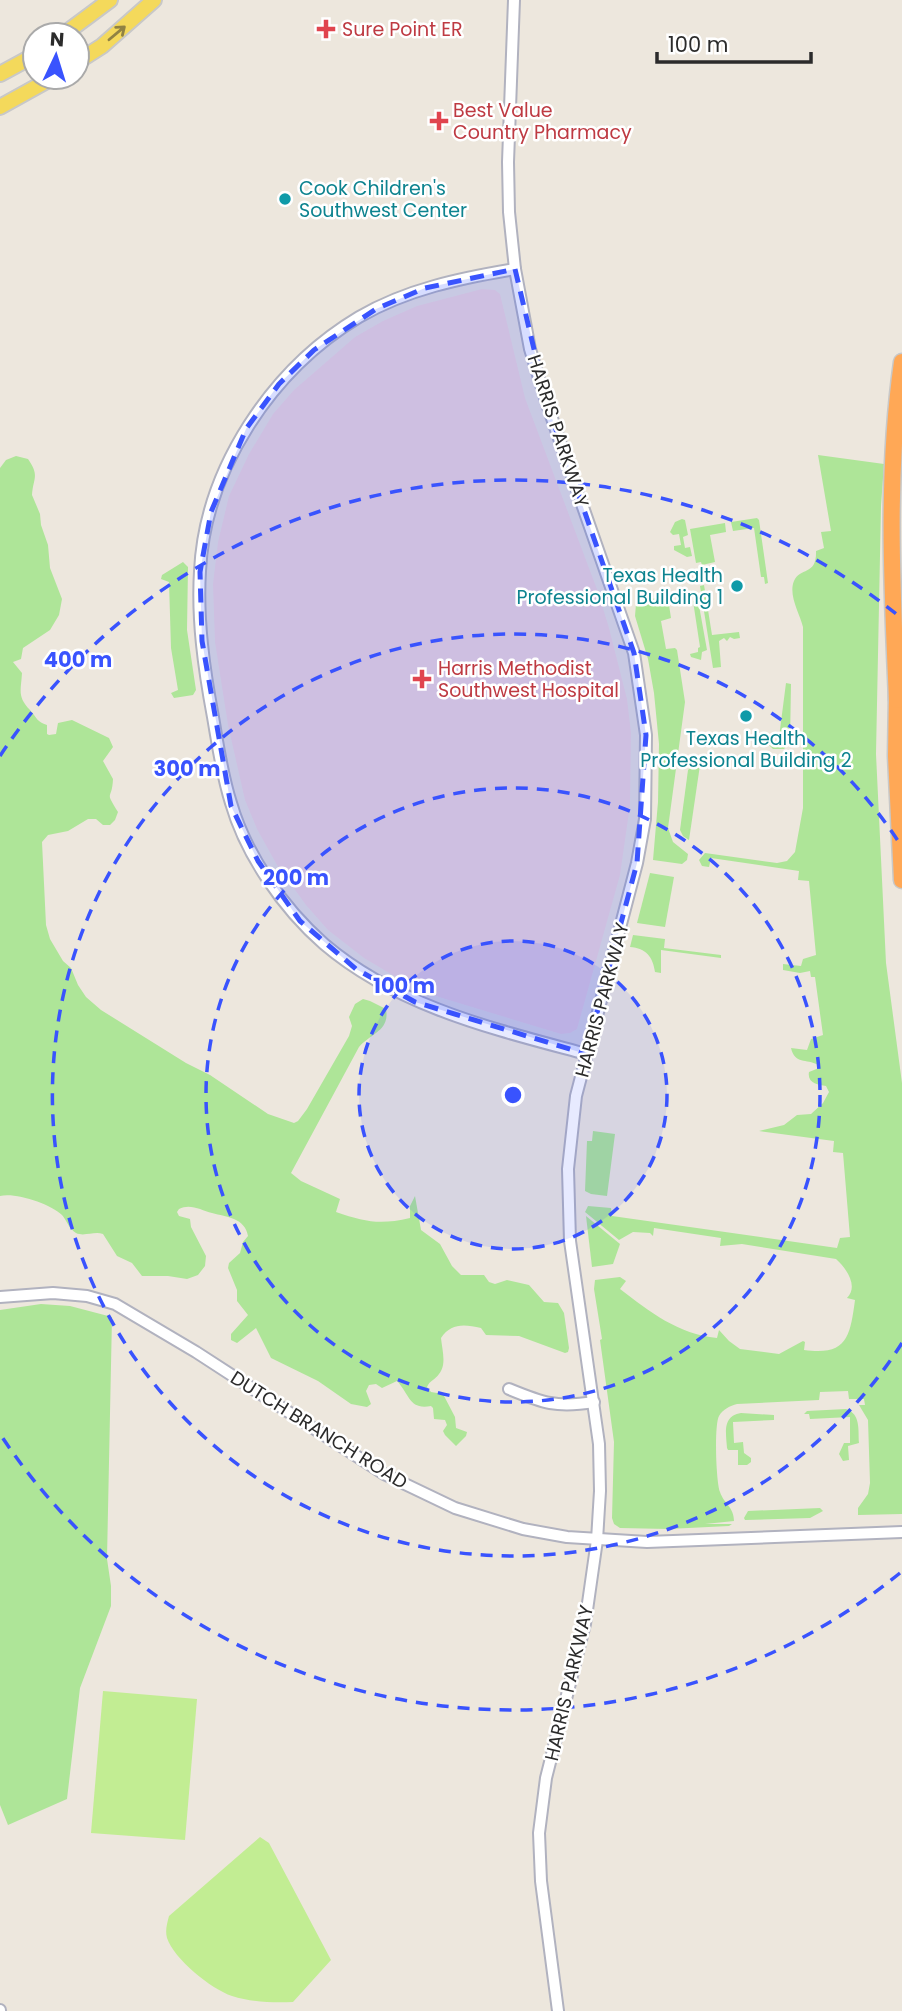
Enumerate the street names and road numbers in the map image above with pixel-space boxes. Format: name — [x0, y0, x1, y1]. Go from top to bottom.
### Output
street label: HARRIS PARKWAY — [521, 351, 595, 511]
street label: HARRIS PARKWAY — [568, 920, 636, 1080]
street label: DUTCH BRANCH ROAD — [225, 1364, 413, 1496]
street label: HARRIS PARKWAY — [538, 1602, 600, 1764]

